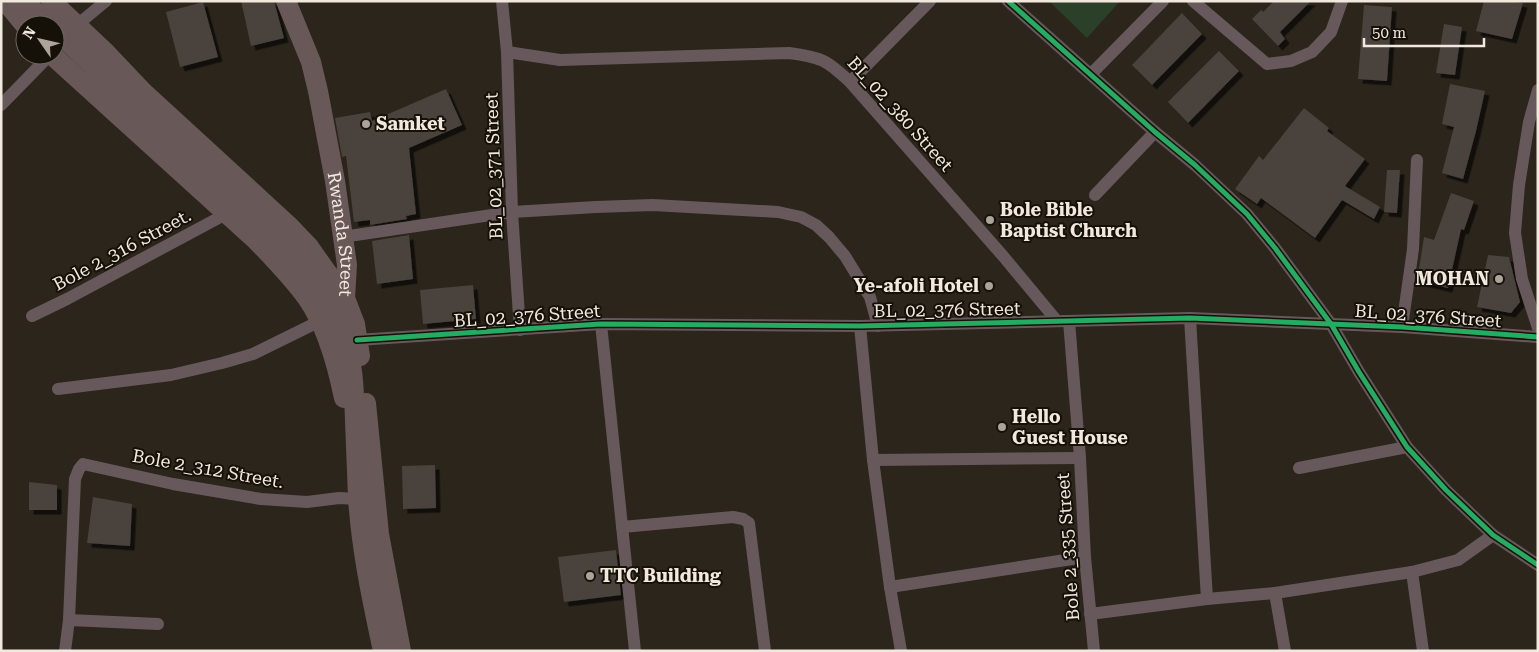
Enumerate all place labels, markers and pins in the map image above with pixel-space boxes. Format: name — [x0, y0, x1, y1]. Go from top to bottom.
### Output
place label: Samket — [376, 113, 445, 134]
marker: Samket — [360, 118, 372, 130]
place label: Bole Bible Baptist Church — [1000, 199, 1137, 241]
marker: Bole Bible Baptist Church — [984, 214, 996, 226]
place label: MOHAN — [1415, 268, 1489, 289]
marker: MOHAN — [1493, 273, 1505, 285]
place label: Ye-afoli Hotel — [853, 275, 979, 296]
marker: Ye-afoli Hotel — [983, 280, 995, 292]
place label: Hello Guest House — [1012, 406, 1128, 448]
marker: Hello Guest House — [996, 421, 1008, 433]
place label: TTC Building — [600, 565, 722, 586]
marker: TTC Building — [584, 570, 596, 582]

